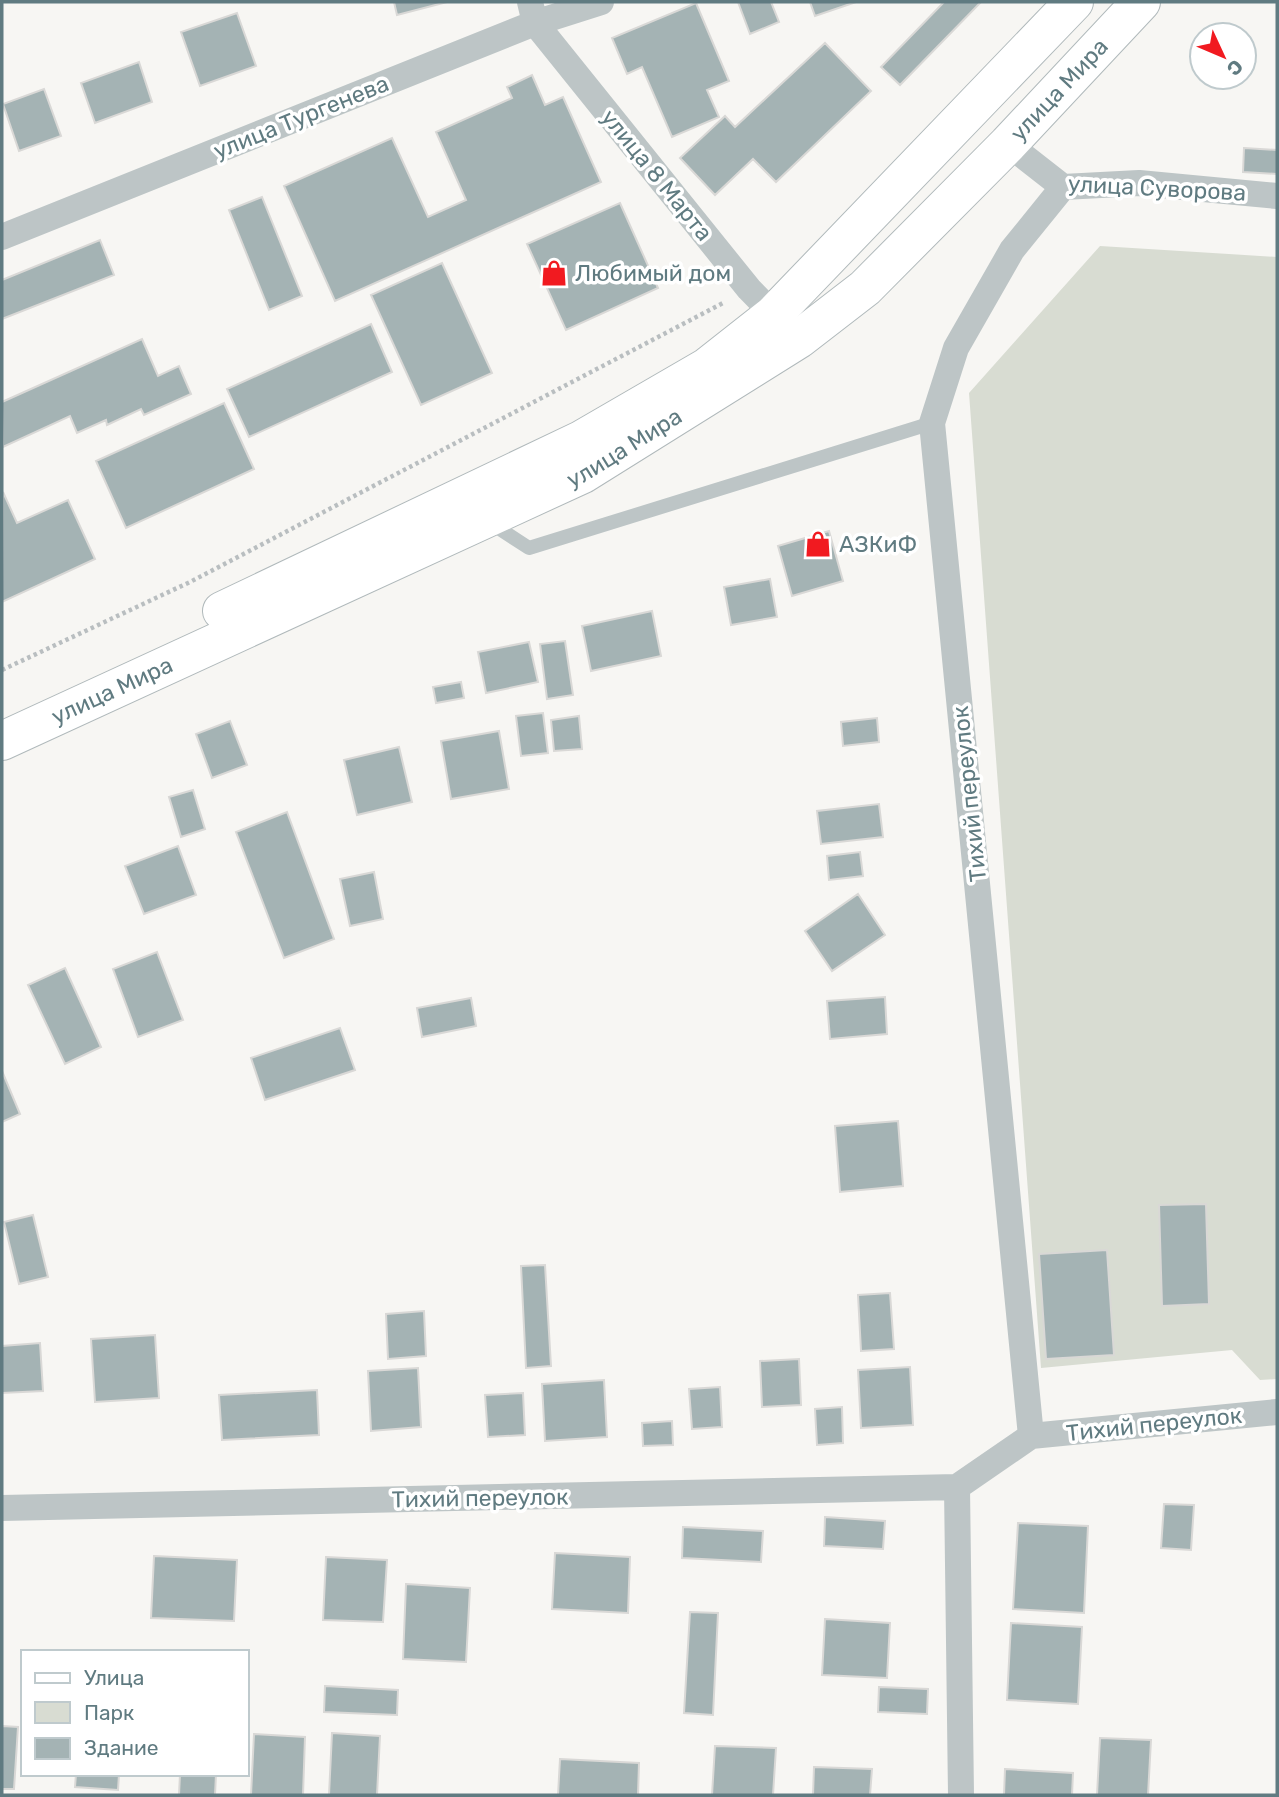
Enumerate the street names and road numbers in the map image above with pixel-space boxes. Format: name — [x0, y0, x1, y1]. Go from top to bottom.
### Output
street label: улица Мира — [1004, 32, 1114, 147]
street label: улица Тургенева — [209, 69, 393, 165]
street label: улица 8 Марта — [595, 104, 719, 246]
street label: улица Суворова — [1067, 169, 1247, 207]
street label: улица Мира — [562, 402, 687, 494]
street label: улица Мира — [47, 651, 177, 730]
street label: Тихий переулок — [946, 705, 992, 883]
street label: Тихий переулок — [1065, 1401, 1243, 1447]
street label: Тихий переулок — [391, 1482, 569, 1514]

